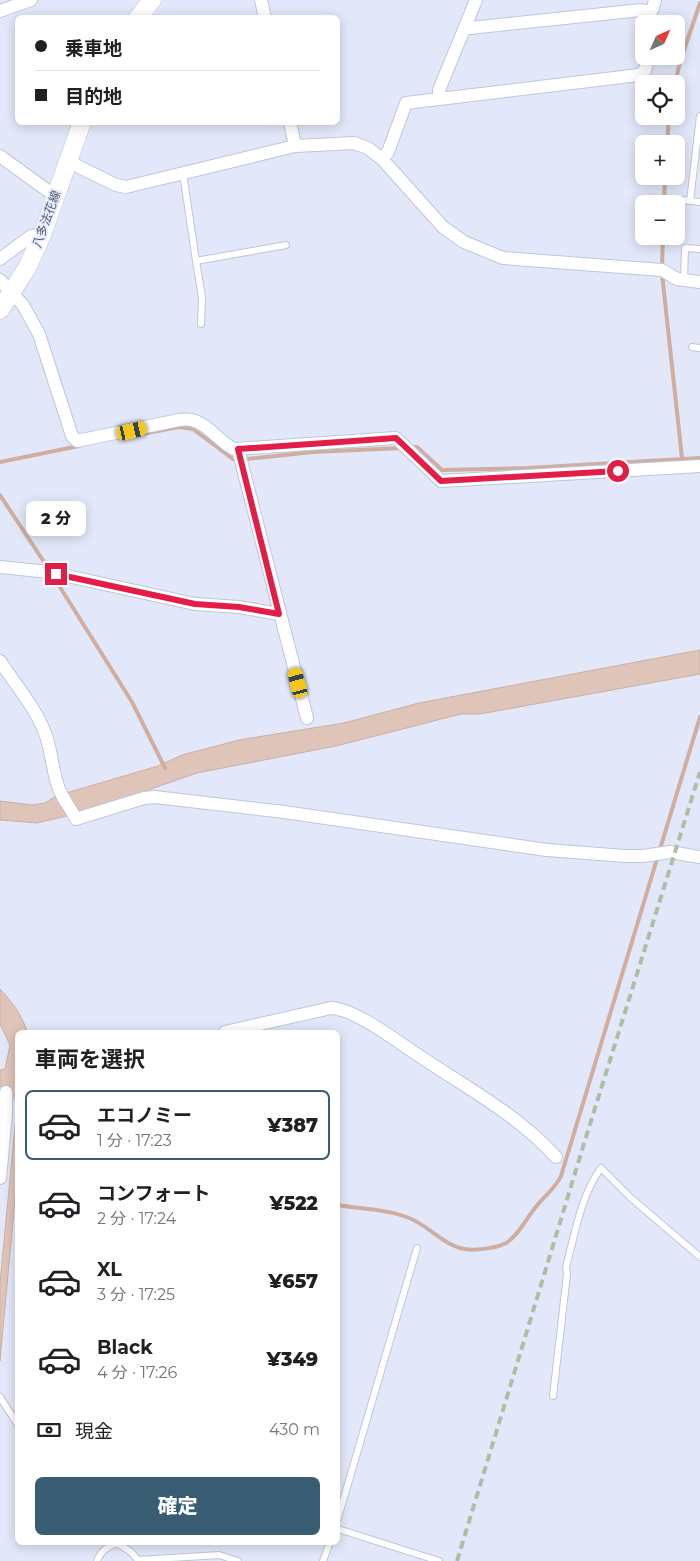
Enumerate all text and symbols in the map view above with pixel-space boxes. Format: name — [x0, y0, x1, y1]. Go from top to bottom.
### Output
north arrow — [635, 15, 685, 65]
map controls — [635, 15, 685, 245]
text: 乗車地 — [65, 37, 122, 60]
button: locate — [635, 75, 685, 125]
text: 目的地 — [65, 85, 122, 108]
button: + — [635, 135, 685, 185]
street label: 八多法花線 — [29, 188, 63, 250]
button: − — [635, 195, 685, 245]
car — [115, 420, 148, 442]
route start — [607, 460, 629, 482]
callout: 2 分 — [26, 502, 86, 536]
text: 2 分 — [41, 509, 71, 528]
route end — [45, 563, 67, 585]
car — [286, 667, 309, 699]
text: 車両を選択 — [35, 1046, 145, 1073]
icon: car — [37, 1103, 82, 1148]
text: エコノミー — [97, 1104, 192, 1127]
text: ¥387 — [267, 1114, 318, 1137]
text: 1 分 · 17:23 — [97, 1131, 172, 1150]
icon: car — [37, 1181, 82, 1226]
text: コンフォート — [97, 1182, 210, 1205]
text: ¥522 — [269, 1192, 318, 1215]
text: 2 分 · 17:24 — [97, 1209, 176, 1228]
text: XL — [97, 1258, 122, 1281]
icon: car — [37, 1259, 82, 1304]
text: ¥657 — [268, 1270, 318, 1293]
text: 3 分 · 17:25 — [97, 1285, 175, 1304]
text: Black — [97, 1336, 153, 1359]
icon: car — [37, 1337, 82, 1382]
text: ¥349 — [266, 1348, 318, 1371]
text: 4 分 · 17:26 — [97, 1363, 177, 1382]
icon: cash — [35, 1416, 63, 1444]
text: 現金 — [75, 1420, 113, 1443]
text: 430 m — [269, 1420, 320, 1439]
button: 確定 — [35, 1477, 320, 1535]

